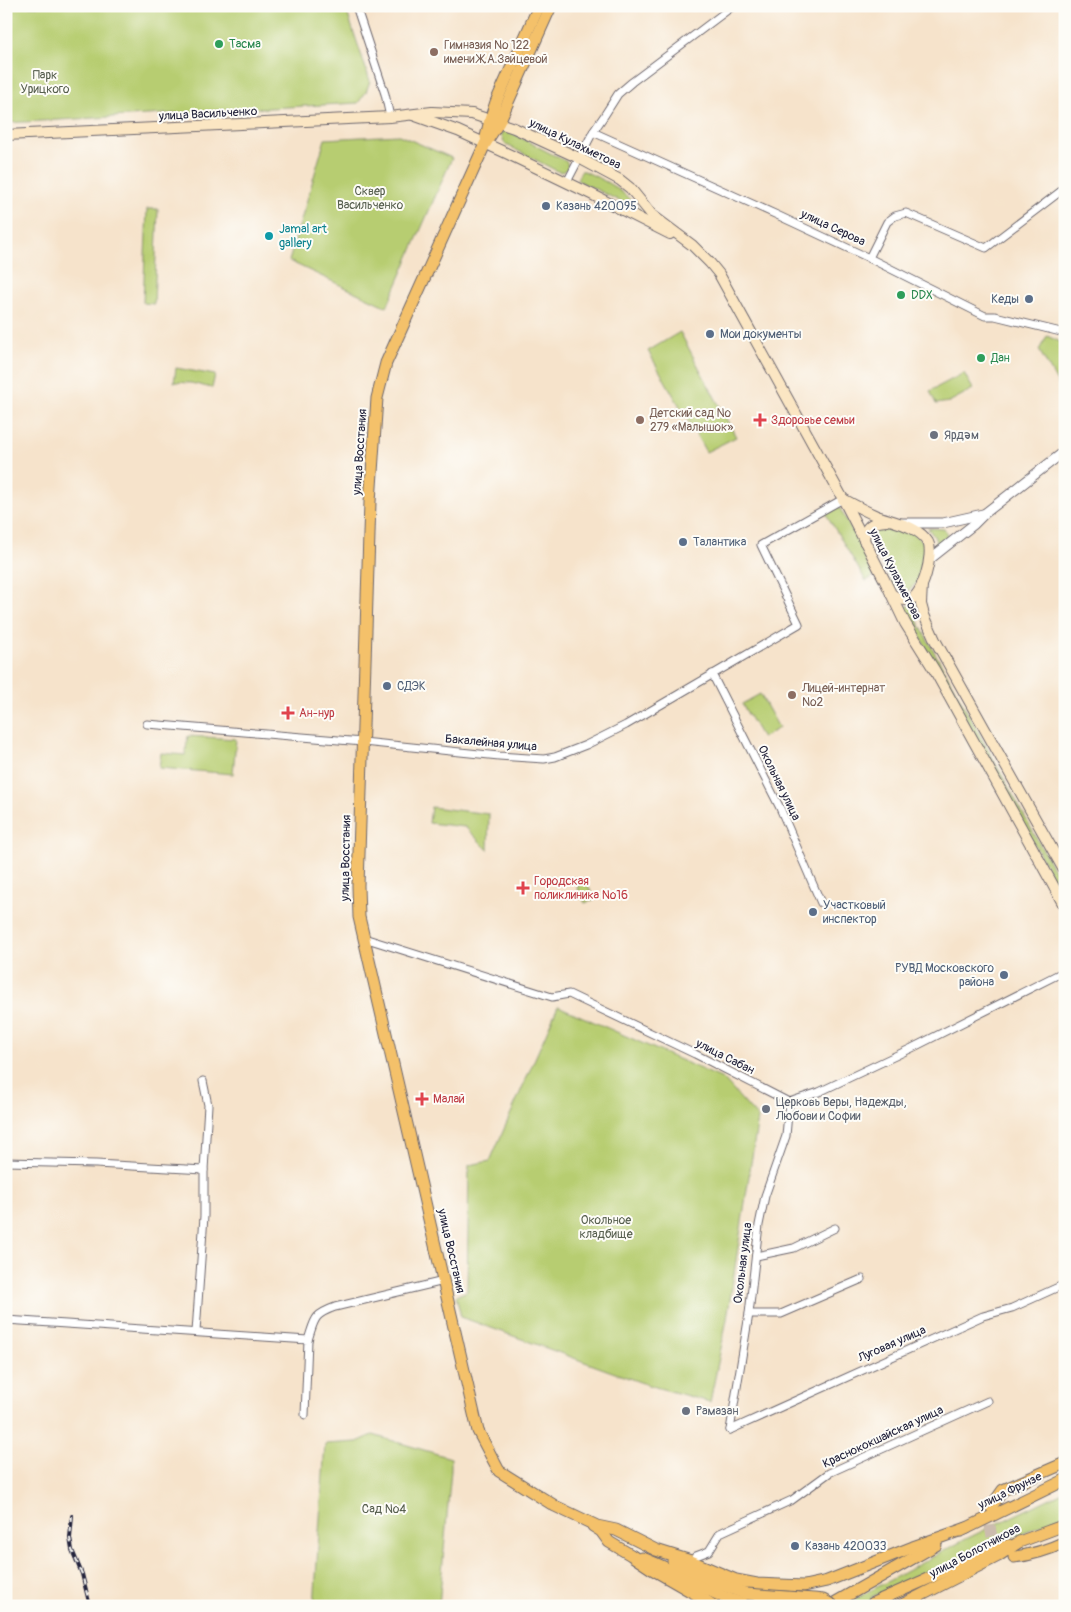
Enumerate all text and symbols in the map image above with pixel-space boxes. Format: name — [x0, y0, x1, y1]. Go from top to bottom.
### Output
place label: Тасма — [229, 37, 261, 52]
marker: Тасма — [213, 38, 225, 50]
place label: Гимназия № 122 имени Ж.А.Зайцевой — [444, 38, 548, 67]
marker: Гимназия № 122 имени Ж.А.Зайцевой — [428, 46, 440, 58]
park label: Парк Урицкого — [21, 68, 70, 97]
street label: улица Васильченко — [157, 104, 258, 124]
street label: улица Кулахметова — [526, 115, 624, 173]
park label: Сквер Васильченко — [337, 184, 404, 213]
place label: Казань 420095 — [556, 199, 637, 214]
marker: Казань 420095 — [540, 200, 552, 212]
street label: улица Серова — [797, 206, 868, 250]
place label: Jamal art gallery — [279, 222, 327, 251]
marker: Jamal art gallery — [263, 230, 275, 242]
place label: DDX — [911, 288, 933, 303]
marker: DDX — [895, 289, 907, 301]
place label: Кеды — [991, 292, 1019, 307]
marker: Кеды — [1023, 293, 1035, 305]
place label: Мои документы — [720, 327, 802, 342]
marker: Мои документы — [704, 328, 716, 340]
place label: Дан — [990, 351, 1010, 366]
marker: Дан — [975, 352, 987, 364]
place label: Детский сад № 279 «Малышок» — [649, 406, 733, 435]
street label: улица Восстания — [349, 408, 371, 497]
marker: Здоровье семьи — [753, 413, 767, 427]
place label: Здоровье семьи — [771, 413, 855, 428]
marker: Детский сад № 279 «Малышок» — [634, 414, 646, 426]
place label: Ярдәм — [944, 428, 979, 443]
marker: Ярдәм — [928, 429, 940, 441]
street label: улица Кулахметова — [865, 525, 925, 622]
place label: Талантика — [693, 535, 747, 550]
marker: Талантика — [677, 536, 689, 548]
place label: СДЭК — [397, 679, 426, 694]
marker: СДЭК — [381, 680, 393, 692]
place label: Лицей-интернат №2 — [801, 681, 885, 710]
marker: Лицей-интернат №2 — [786, 689, 798, 701]
marker: Ан-нур — [281, 706, 295, 720]
place label: Ан-нур — [299, 706, 335, 721]
street label: Бакалейная улица — [444, 732, 538, 755]
street label: Окольная улица — [754, 743, 804, 823]
street label: улица Восстания — [338, 814, 354, 902]
place label: Городская поликлиника №16 — [534, 874, 628, 903]
marker: Городская поликлиника №16 — [516, 881, 530, 895]
place label: Участковый инспектор — [823, 898, 886, 927]
marker: Участковый инспектор — [807, 906, 819, 918]
place label: РУВД Московского района — [895, 961, 995, 990]
marker: РУВД Московского района — [998, 969, 1010, 981]
street label: улица Сабан — [692, 1035, 757, 1078]
marker: Малай — [415, 1092, 429, 1106]
place label: Малай — [433, 1092, 465, 1107]
place label: Церковь Веры, Надежды, Любови и Софии — [775, 1095, 906, 1124]
marker: Церковь Веры, Надежды, Любови и Софии — [760, 1103, 772, 1115]
street label: улица Восстания — [434, 1206, 468, 1295]
park label: Окольное кладбище — [579, 1213, 633, 1242]
street label: Окольная улица — [731, 1221, 755, 1304]
street label: Луговая улица — [855, 1322, 929, 1366]
street label: Краснококшайская улица — [820, 1402, 946, 1472]
place label: Рамазан — [696, 1404, 738, 1419]
marker: Рамазан — [680, 1405, 692, 1417]
street label: улица Фрунзе — [975, 1469, 1044, 1513]
park label: Сад №4 — [362, 1502, 406, 1517]
street label: улица Болотникова — [926, 1521, 1023, 1582]
place label: Казань 420033 — [805, 1539, 887, 1554]
marker: Казань 420033 — [789, 1540, 801, 1552]

